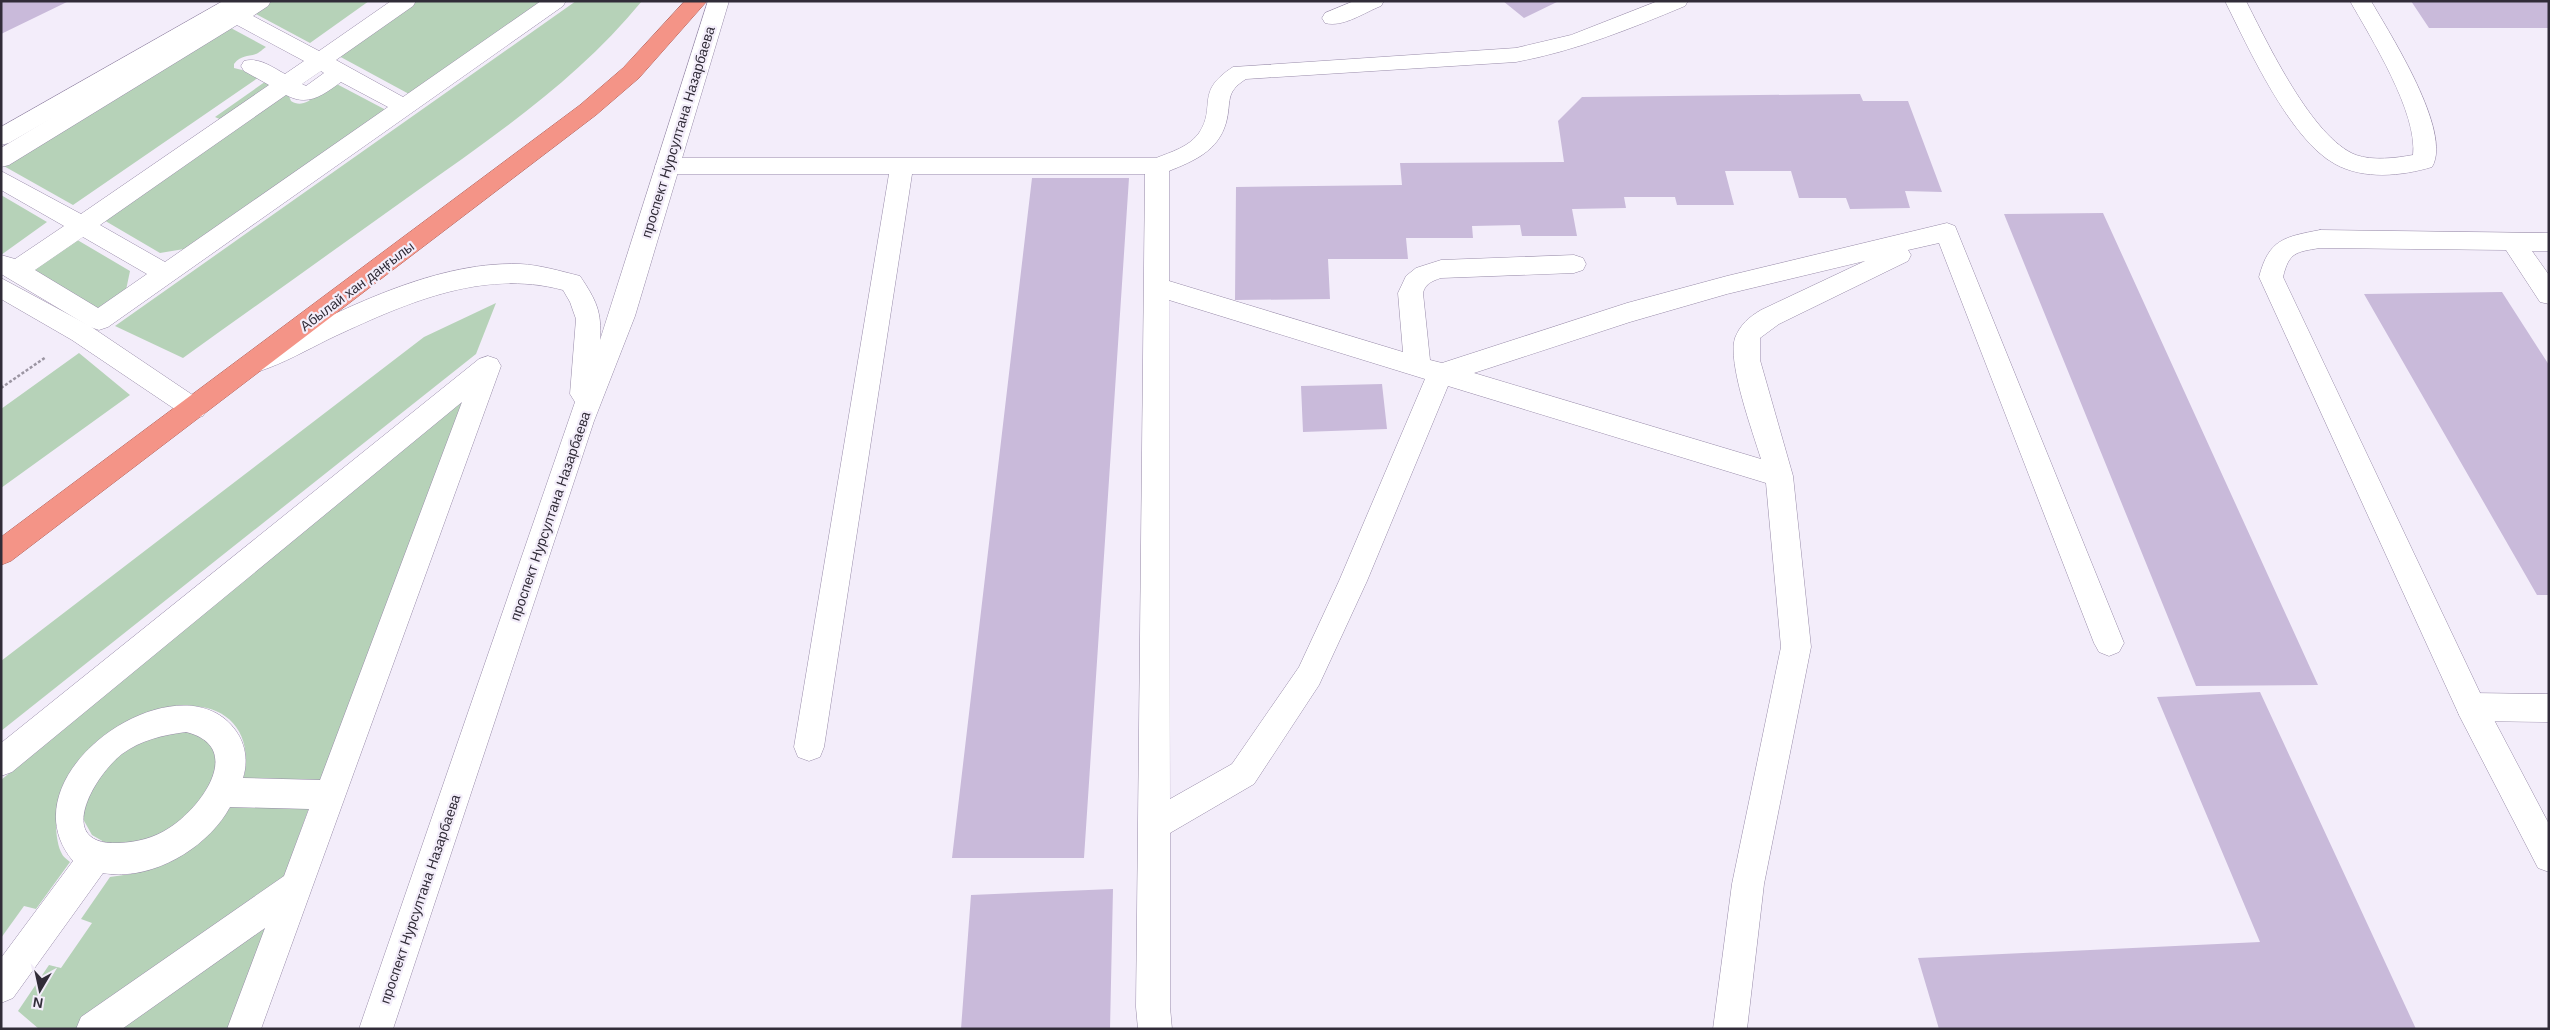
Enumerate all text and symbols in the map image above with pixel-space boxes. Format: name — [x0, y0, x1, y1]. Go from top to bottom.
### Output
street label: проспект Нурсултана Назарбаева — [638, 24, 718, 240]
street label: Абылай хан даңғылы — [297, 238, 417, 334]
street label: проспект Нурсултана Назарбаева — [507, 409, 593, 623]
street label: проспект Нурсултана Назарбаева — [377, 792, 463, 1006]
north arrow — [15, 965, 65, 1015]
text: N — [32, 994, 44, 1012]

